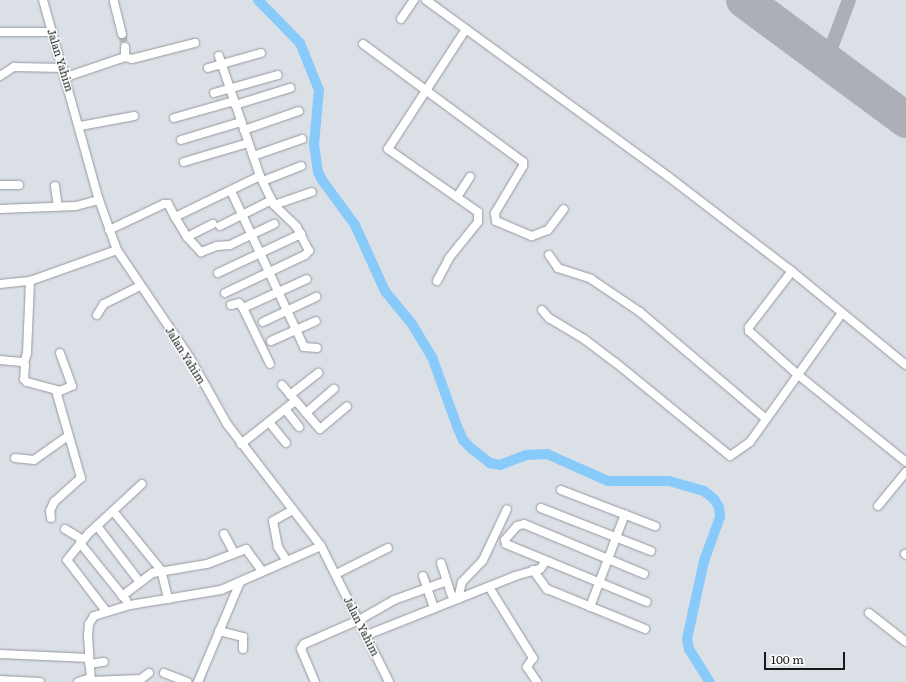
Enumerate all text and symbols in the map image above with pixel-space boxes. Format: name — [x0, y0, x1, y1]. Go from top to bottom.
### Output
street label: Jalan Yahim — [45, 27, 77, 93]
street label: Jalan Yahim — [163, 324, 209, 386]
street label: Jalan Yahim — [341, 594, 383, 658]
scale bar — [766, 644, 847, 670]
text: 100 m — [771, 650, 804, 668]

